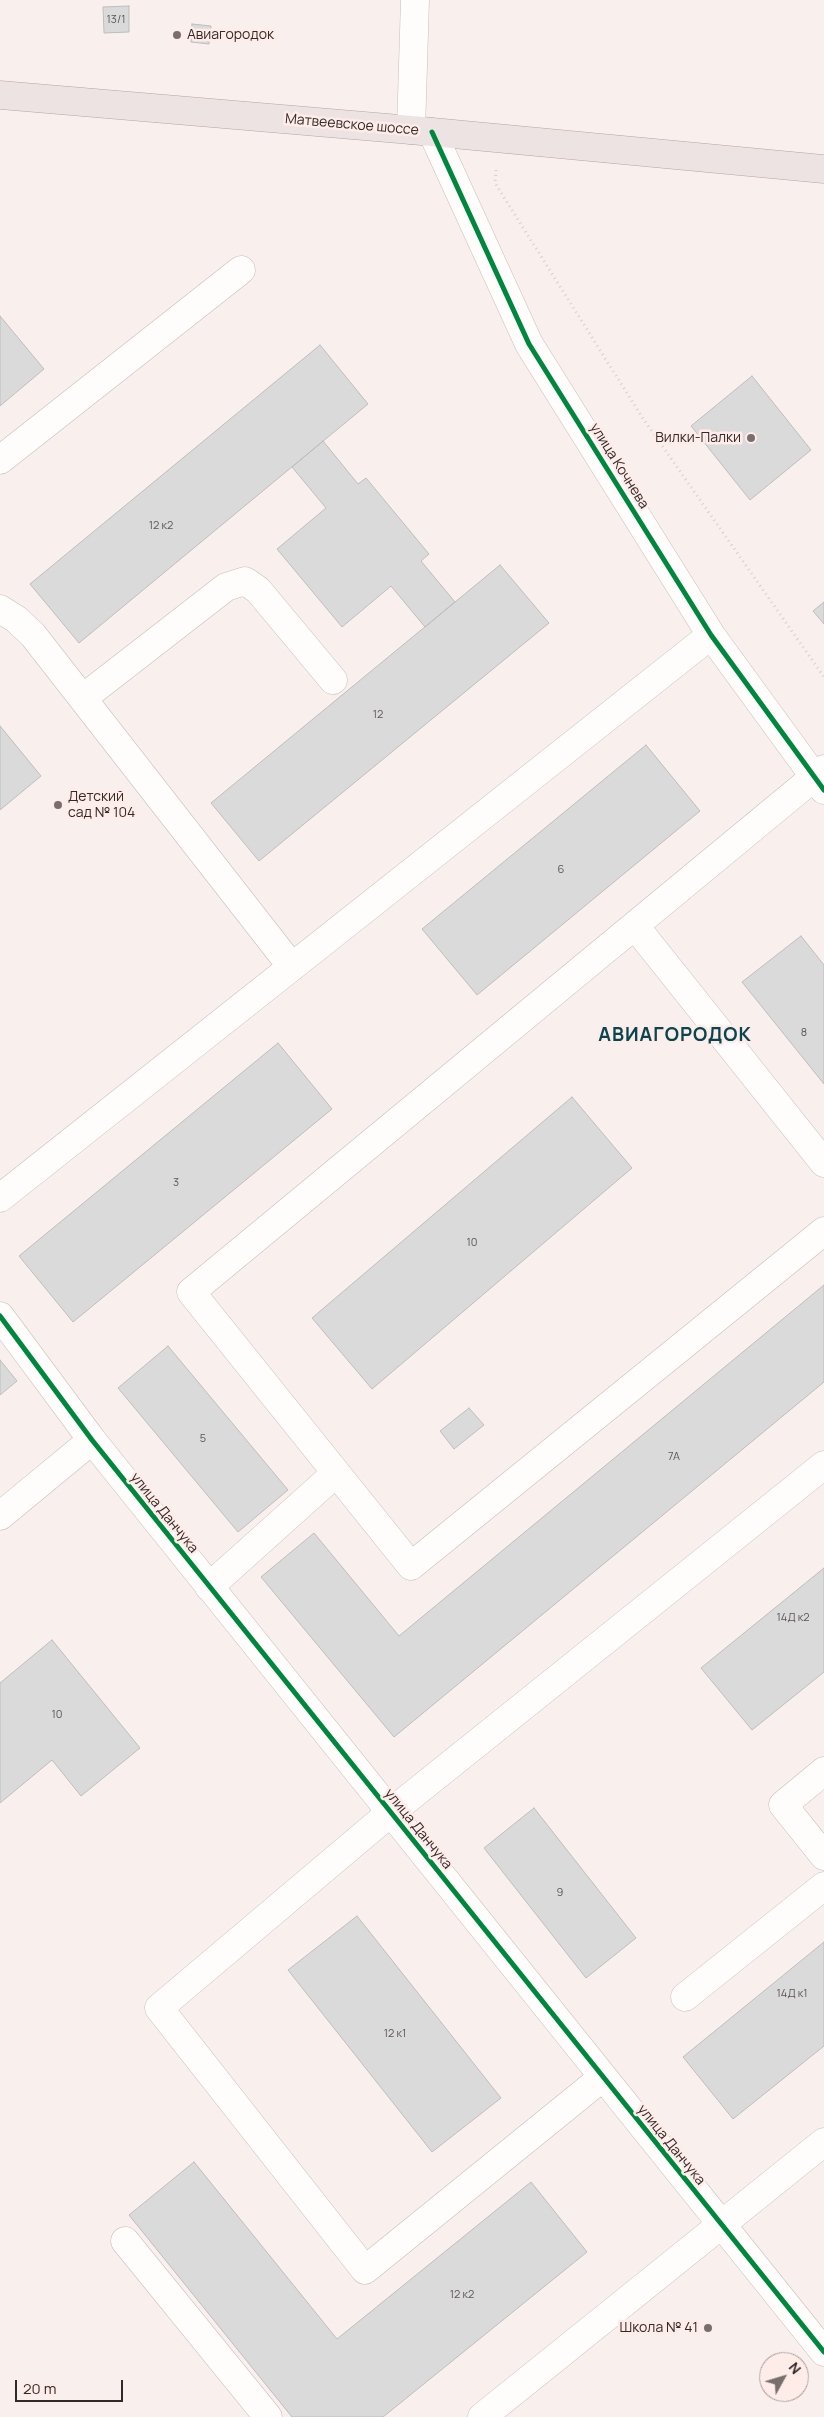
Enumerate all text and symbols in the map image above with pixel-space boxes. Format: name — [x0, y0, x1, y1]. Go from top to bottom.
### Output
house number: 13/1 — [107, 13, 125, 27]
place label: Авиагородок — [187, 27, 274, 43]
marker: Авиагородок — [171, 29, 183, 41]
street label: Матвеевское шоссе — [284, 111, 420, 139]
street label: улица Кочнева — [586, 420, 652, 512]
place label: Вилки-Палки — [655, 430, 741, 446]
marker: Вилки-Палки — [745, 432, 757, 444]
house number: 12 к2 — [149, 519, 173, 533]
house number: 12 — [373, 708, 383, 722]
place label: Детский сад № 104 — [68, 789, 135, 822]
marker: Детский сад № 104 — [52, 799, 64, 811]
house number: 6 — [558, 863, 564, 877]
district label: АВИАГОРОДОК — [597, 1025, 753, 1047]
house number: 8 — [801, 1026, 807, 1040]
house number: 3 — [173, 1176, 179, 1190]
house number: 10 — [467, 1236, 477, 1250]
house number: 5 — [200, 1432, 206, 1446]
house number: 7А — [668, 1450, 680, 1464]
street label: улица Данчука — [126, 1469, 202, 1557]
house number: 14Д к2 — [777, 1611, 809, 1625]
house number: 10 — [52, 1708, 62, 1722]
street label: улица Данчука — [380, 1785, 456, 1873]
house number: 9 — [557, 1886, 563, 1900]
house number: 14Д к1 — [777, 1987, 807, 2001]
house number: 12 к1 — [384, 2027, 406, 2041]
street label: улица Данчука — [633, 2101, 709, 2189]
house number: 12 к2 — [450, 2288, 474, 2302]
place label: Школа № 41 — [620, 2320, 698, 2336]
marker: Школа № 41 — [702, 2322, 714, 2334]
north arrow — [759, 2352, 809, 2402]
text: N — [785, 2358, 806, 2378]
scale bar — [18, 2370, 125, 2402]
text: 20 m — [23, 2378, 56, 2399]

